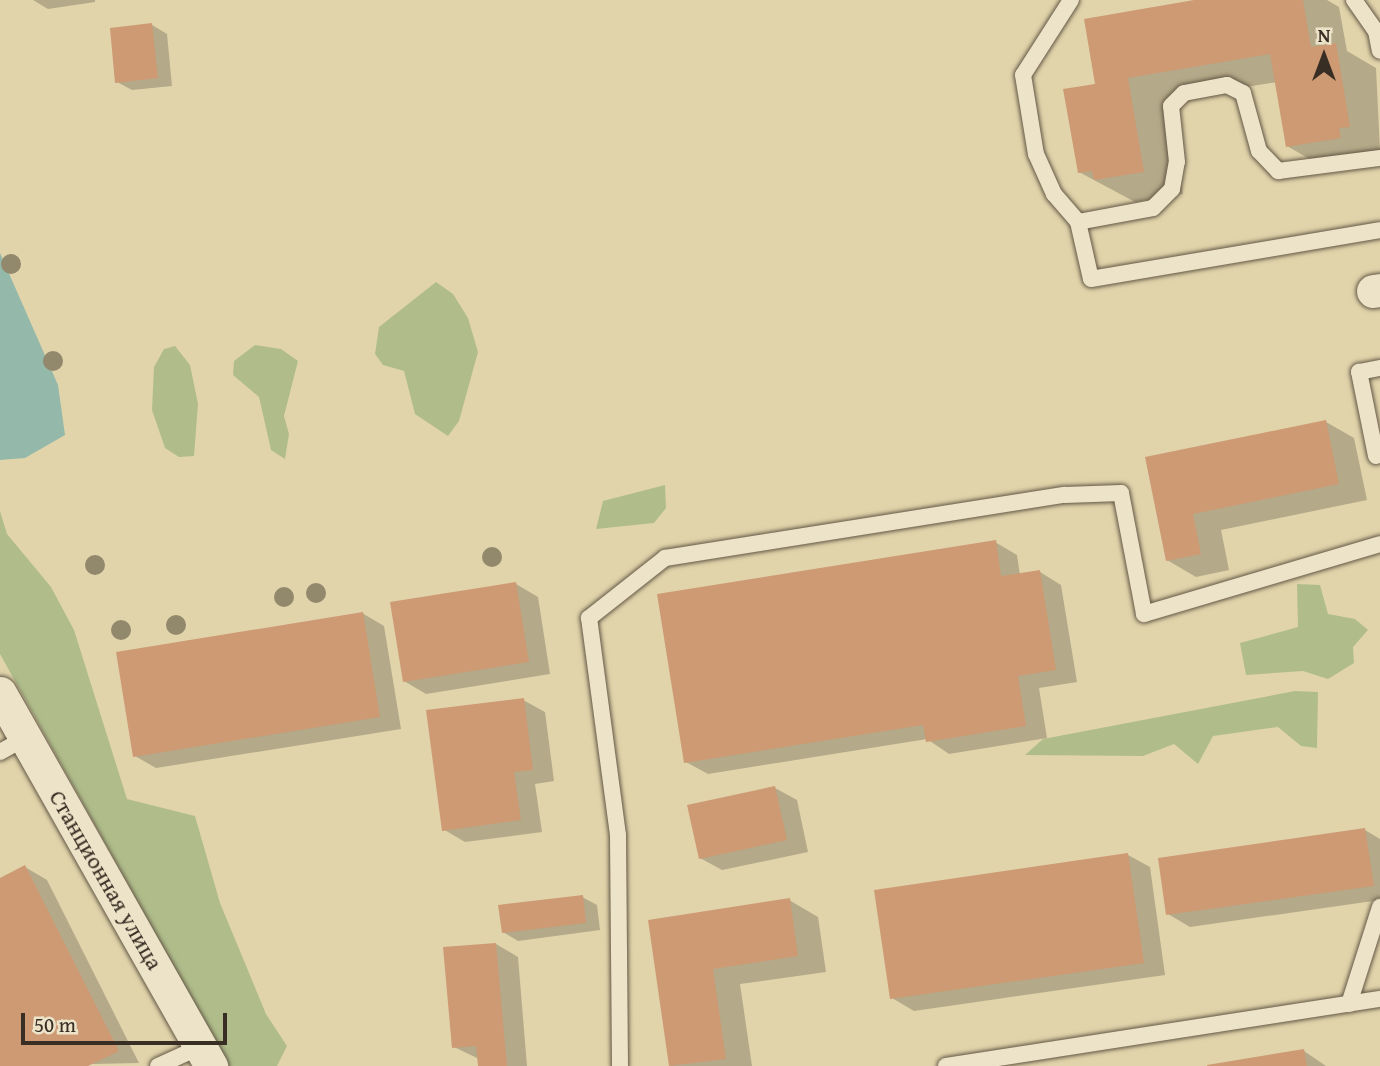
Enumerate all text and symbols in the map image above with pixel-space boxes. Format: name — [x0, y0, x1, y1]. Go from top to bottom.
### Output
north arrow — [1289, 21, 1359, 91]
text: N — [1318, 21, 1330, 49]
street label: Станционная улица — [43, 785, 169, 975]
scale bar — [24, 1000, 231, 1044]
text: 50 m — [34, 1009, 76, 1040]

